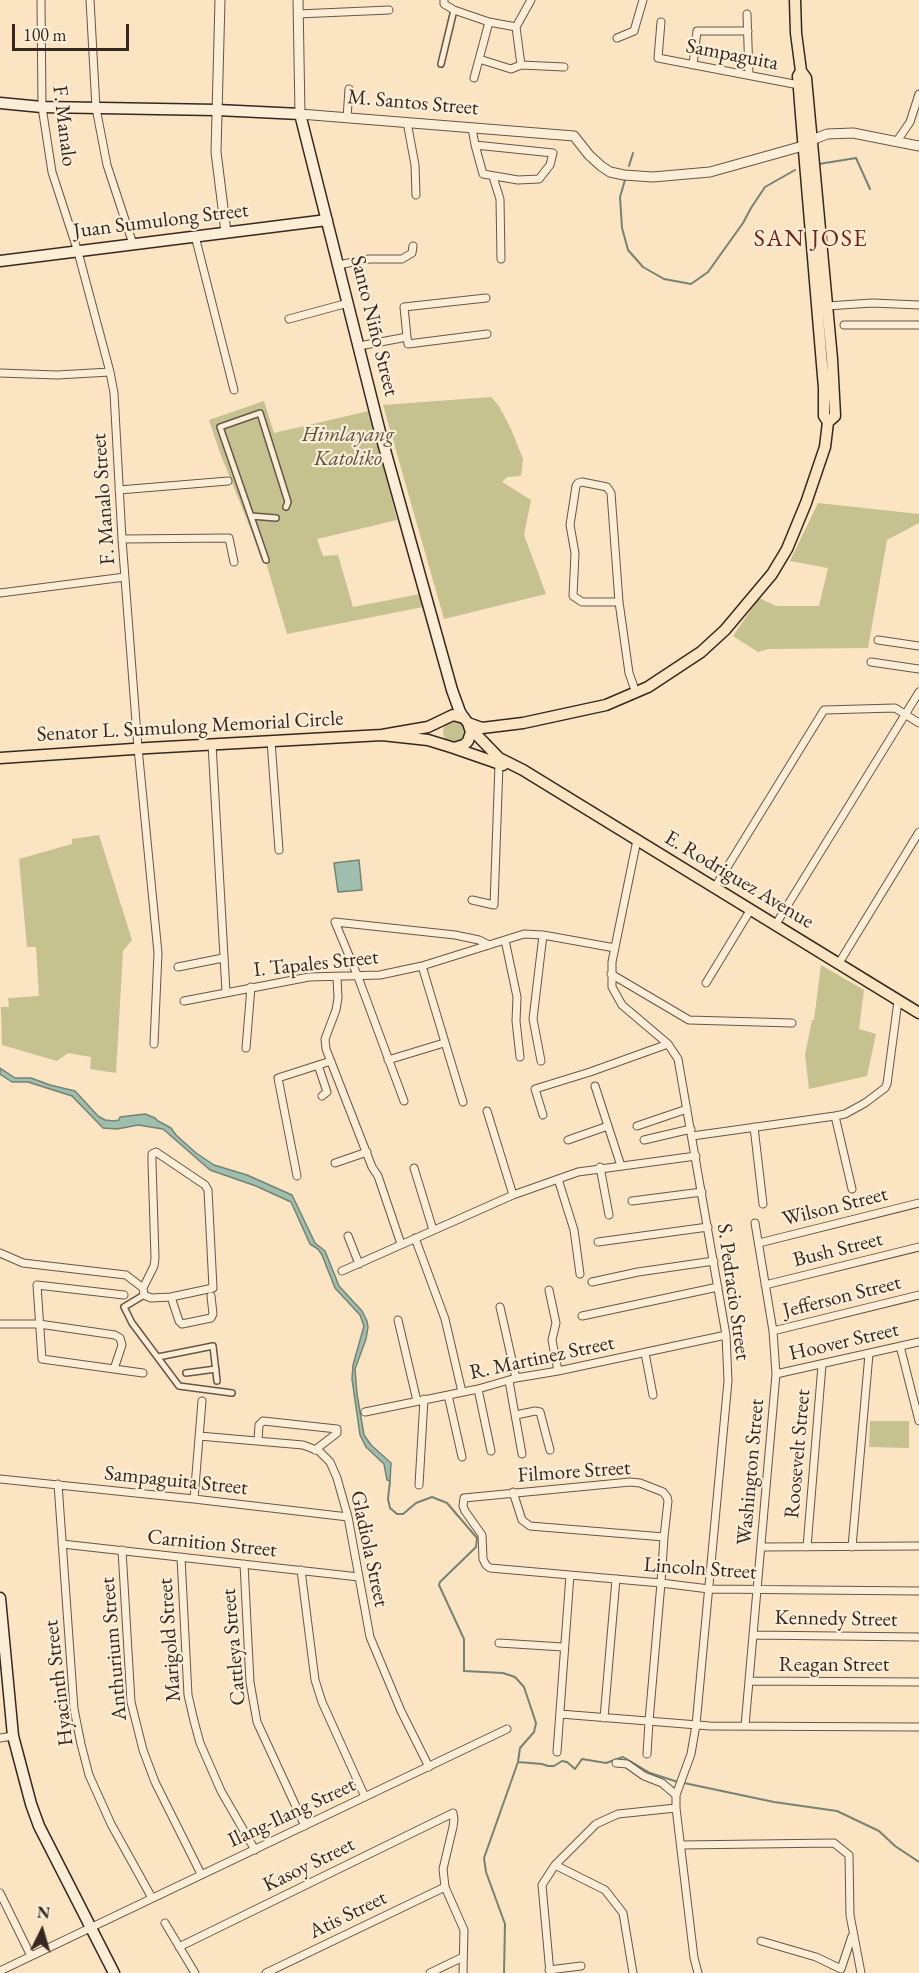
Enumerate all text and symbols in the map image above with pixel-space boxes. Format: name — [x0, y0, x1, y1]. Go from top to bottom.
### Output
scale bar — [15, 12, 132, 50]
text: 100 m — [23, 23, 67, 46]
street label: Sampaguita — [684, 34, 780, 76]
street label: F. Manalo — [47, 84, 81, 168]
street label: M. Santos Street — [347, 85, 479, 121]
street label: Juan Sumulong Street — [72, 198, 250, 244]
district label: SAN JOSE — [754, 225, 868, 253]
street label: Santo Niño Street — [344, 253, 404, 399]
park label: Himlayang Katoliko — [302, 422, 394, 472]
street label: F. Manalo Street — [87, 432, 121, 566]
street label: Senator L. Sumulong Memorial Circle — [36, 706, 344, 748]
street label: E. Rodriguez Avenue — [660, 825, 818, 935]
street label: I. Tapales Street — [252, 945, 380, 983]
street label: Wilson Street — [780, 1182, 890, 1232]
street label: S. Pedracio Street — [711, 1222, 755, 1362]
street label: Bush Street — [791, 1227, 885, 1273]
street label: Jefferson Street — [780, 1270, 904, 1324]
street label: Hoover Street — [787, 1317, 901, 1367]
street label: R. Martinez Street — [467, 1330, 617, 1386]
street label: Roosevelt Street — [780, 1388, 816, 1520]
street label: Washington Street — [732, 1398, 770, 1546]
street label: Filmore Street — [517, 1455, 631, 1489]
street label: Sampaguita Street — [103, 1461, 249, 1501]
street label: Gladiola Street — [344, 1489, 394, 1609]
street label: Carnition Street — [146, 1525, 278, 1563]
street label: Lincoln Street — [643, 1552, 757, 1586]
street label: Anthurium Street — [95, 1576, 133, 1722]
street label: Marigold Street — [153, 1577, 187, 1703]
street label: Cattleya Street — [216, 1587, 252, 1707]
street label: Kennedy Street — [774, 1605, 898, 1633]
street label: Hyacinth Street — [39, 1619, 79, 1747]
street label: Reagan Street — [779, 1652, 889, 1678]
street label: Ilang-Ilang Street — [224, 1772, 360, 1854]
street label: Kasoy Street — [259, 1832, 359, 1898]
street label: Atis Street — [305, 1885, 391, 1945]
north arrow — [12, 1901, 72, 1961]
text: N — [36, 1902, 51, 1924]

